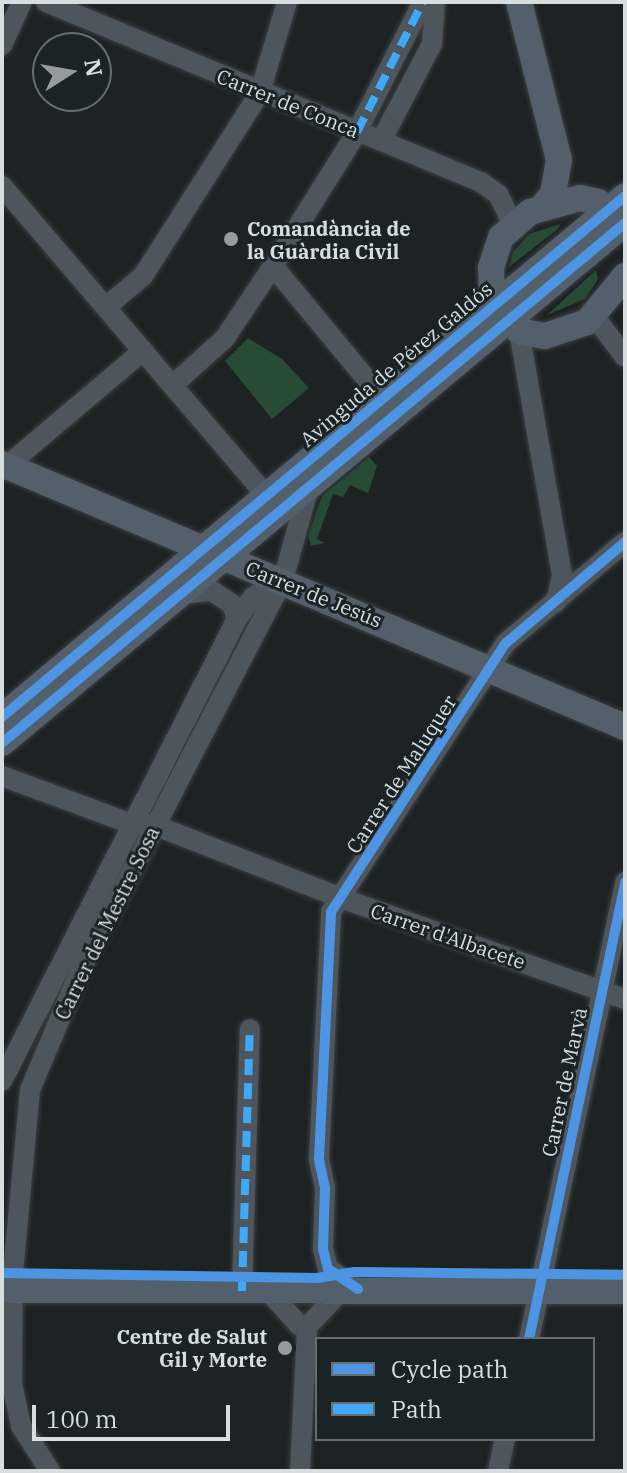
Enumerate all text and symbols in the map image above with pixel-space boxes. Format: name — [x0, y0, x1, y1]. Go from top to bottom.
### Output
north arrow — [32, 32, 112, 112]
text: N — [78, 56, 110, 79]
street label: Carrer de Conca — [213, 64, 363, 142]
place label: Comandància de la Guàrdia Civil — [247, 216, 411, 263]
marker: Comandància de la Guàrdia Civil — [222, 230, 240, 248]
street label: Avinguda de Pérez Galdós — [295, 277, 497, 451]
street label: Carrer de Jesús — [242, 556, 386, 632]
street label: Carrer de Maluquer — [341, 690, 461, 858]
street label: Carrer del Mestre Sosa — [50, 822, 164, 1024]
street label: Carrer d'Albacete — [367, 898, 529, 974]
street label: Carrer de Marvà — [536, 1005, 592, 1159]
place label: Centre de Salut Gil y Morte — [117, 1324, 267, 1371]
marker: Centre de Salut Gil y Morte — [274, 1337, 296, 1359]
legend — [315, 1337, 595, 1441]
text: Cycle path — [391, 1353, 508, 1385]
scale bar — [36, 1389, 234, 1439]
text: Path — [391, 1393, 442, 1425]
text: 100 m — [46, 1403, 118, 1435]

